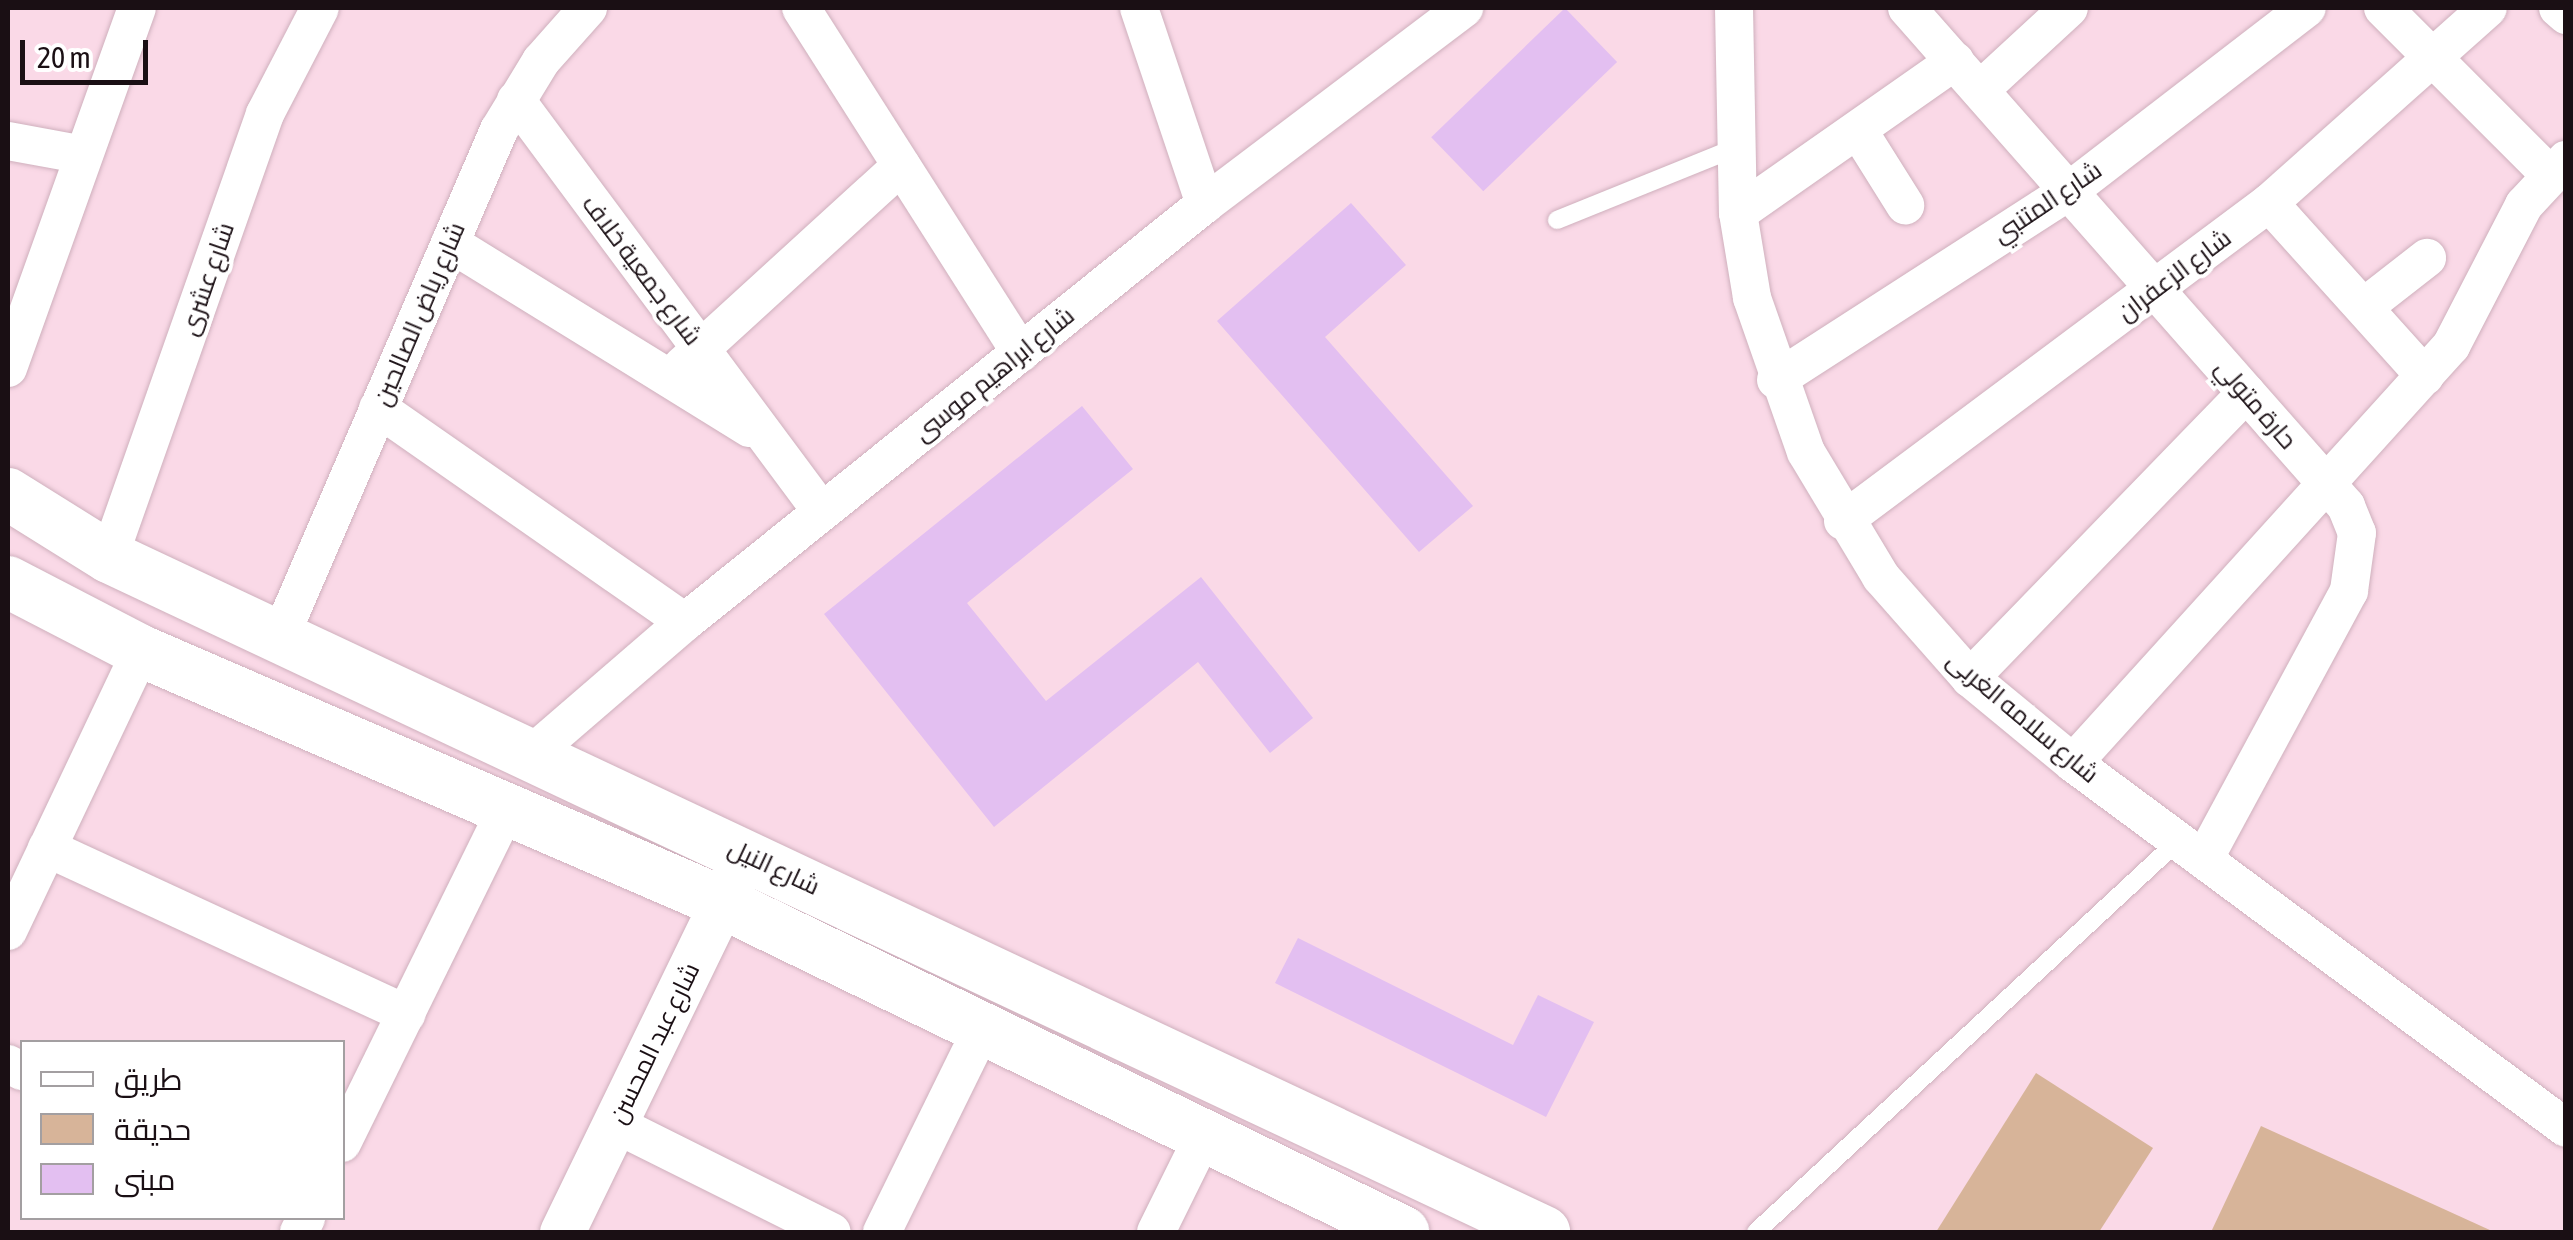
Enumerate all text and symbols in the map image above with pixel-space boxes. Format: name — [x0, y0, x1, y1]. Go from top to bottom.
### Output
scale bar — [25, 20, 152, 82]
text: 20 m — [37, 40, 91, 74]
street label: شارع المتنبي — [1987, 155, 2107, 249]
street label: شارع جمعية خلاف — [576, 189, 708, 351]
street label: شارع رياض الصالحين — [367, 218, 471, 410]
street label: شارع عشرى — [174, 219, 240, 339]
street label: شارع الزعفران — [2111, 223, 2237, 327]
street label: شارع ابراهيم موسى — [908, 300, 1080, 448]
street label: حارة متولي — [2209, 353, 2303, 455]
street label: شارع سلامه الغربى — [1941, 645, 2105, 789]
street label: شارع النيل — [723, 833, 825, 901]
street label: شارع عبد المحسن — [602, 958, 706, 1128]
legend — [20, 1040, 345, 1220]
text: طريق — [114, 1062, 183, 1096]
text: حديقة — [114, 1112, 191, 1146]
text: مبنى — [114, 1162, 175, 1196]

